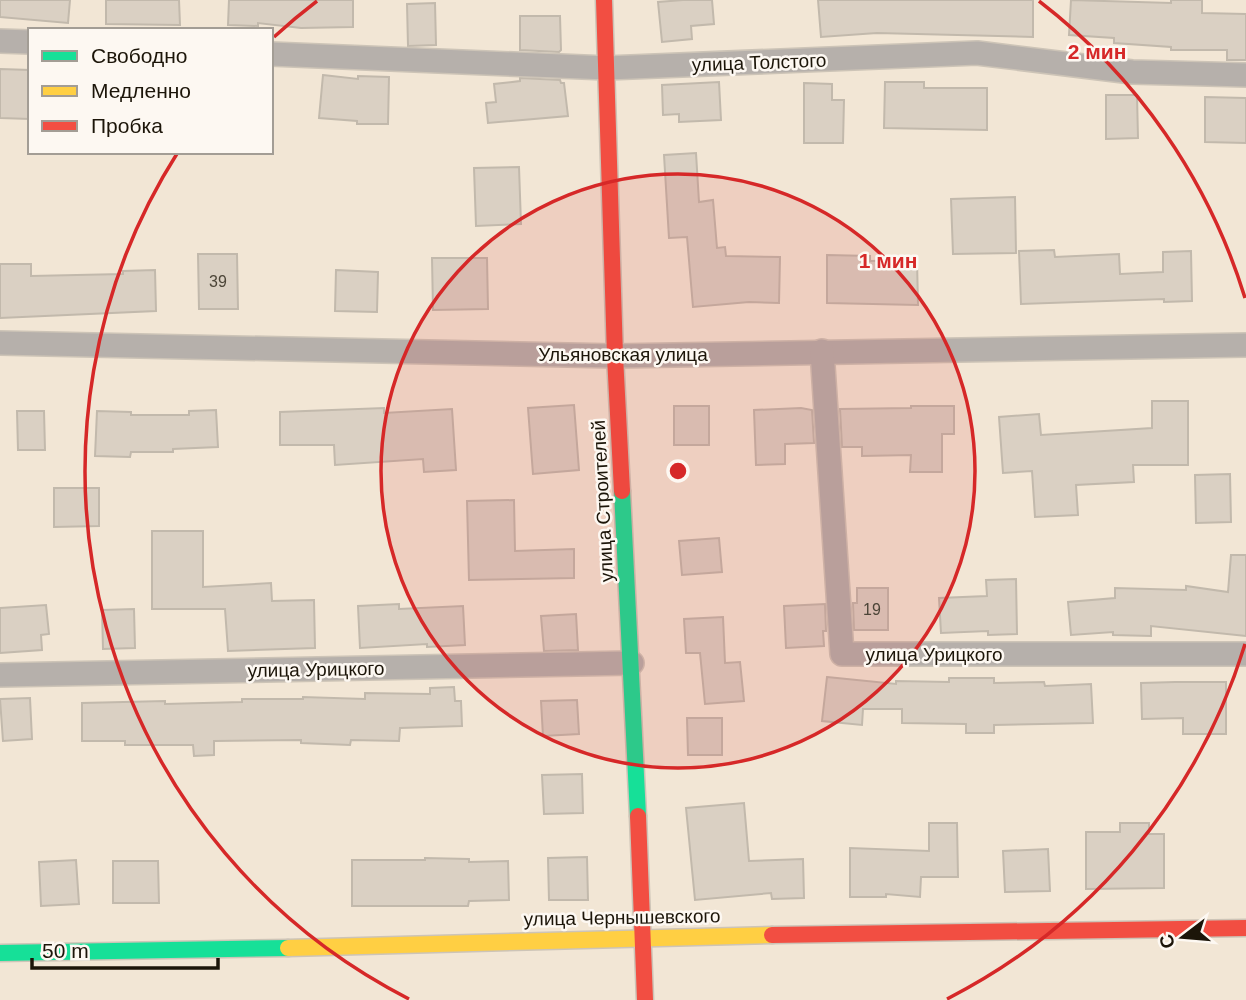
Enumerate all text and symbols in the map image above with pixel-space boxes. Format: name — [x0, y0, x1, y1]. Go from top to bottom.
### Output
legend — [28, 28, 273, 154]
text: 2 мин — [1068, 40, 1126, 63]
text: Свободно — [91, 44, 188, 67]
street label: улица Толстого — [691, 50, 827, 75]
text: Медленно — [91, 79, 191, 102]
text: Пробка — [91, 114, 163, 137]
text: 1 мин — [859, 249, 917, 272]
house number: 39 — [209, 273, 227, 290]
street label: Ульяновская улица — [538, 344, 708, 365]
street label: улица Строителей — [588, 419, 617, 583]
centre of rings — [666, 459, 690, 483]
house number: 19 — [863, 601, 881, 618]
street label: улица Урицкого — [866, 644, 1002, 665]
street label: улица Урицкого — [247, 658, 385, 681]
north arrow — [1148, 902, 1218, 972]
street label: улица Чернышевского — [523, 905, 721, 930]
scale bar — [32, 926, 217, 970]
text: С — [1155, 932, 1179, 951]
text: 50 m — [42, 939, 89, 962]

